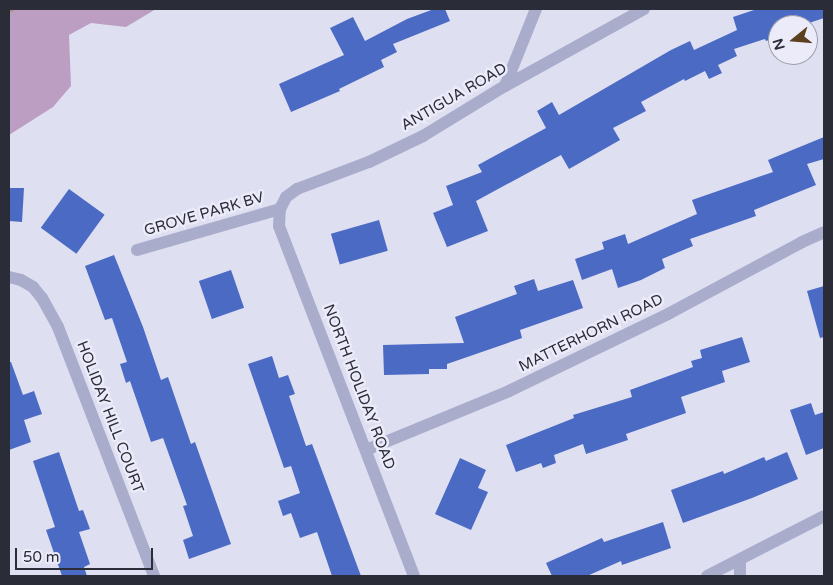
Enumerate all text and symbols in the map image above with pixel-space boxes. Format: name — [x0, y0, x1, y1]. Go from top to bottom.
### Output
north arrow — [768, 15, 818, 65]
text: N — [769, 36, 789, 52]
street label: ANTIGUA ROAD — [398, 59, 510, 135]
street label: GROVE PARK BV — [142, 188, 266, 240]
street label: MATTERHORN ROAD — [516, 290, 666, 376]
street label: NORTH HOLIDAY ROAD — [319, 302, 399, 472]
street label: HOLIDAY HILL COURT — [73, 338, 147, 496]
scale bar — [18, 538, 155, 570]
text: 50 m — [23, 548, 60, 566]

